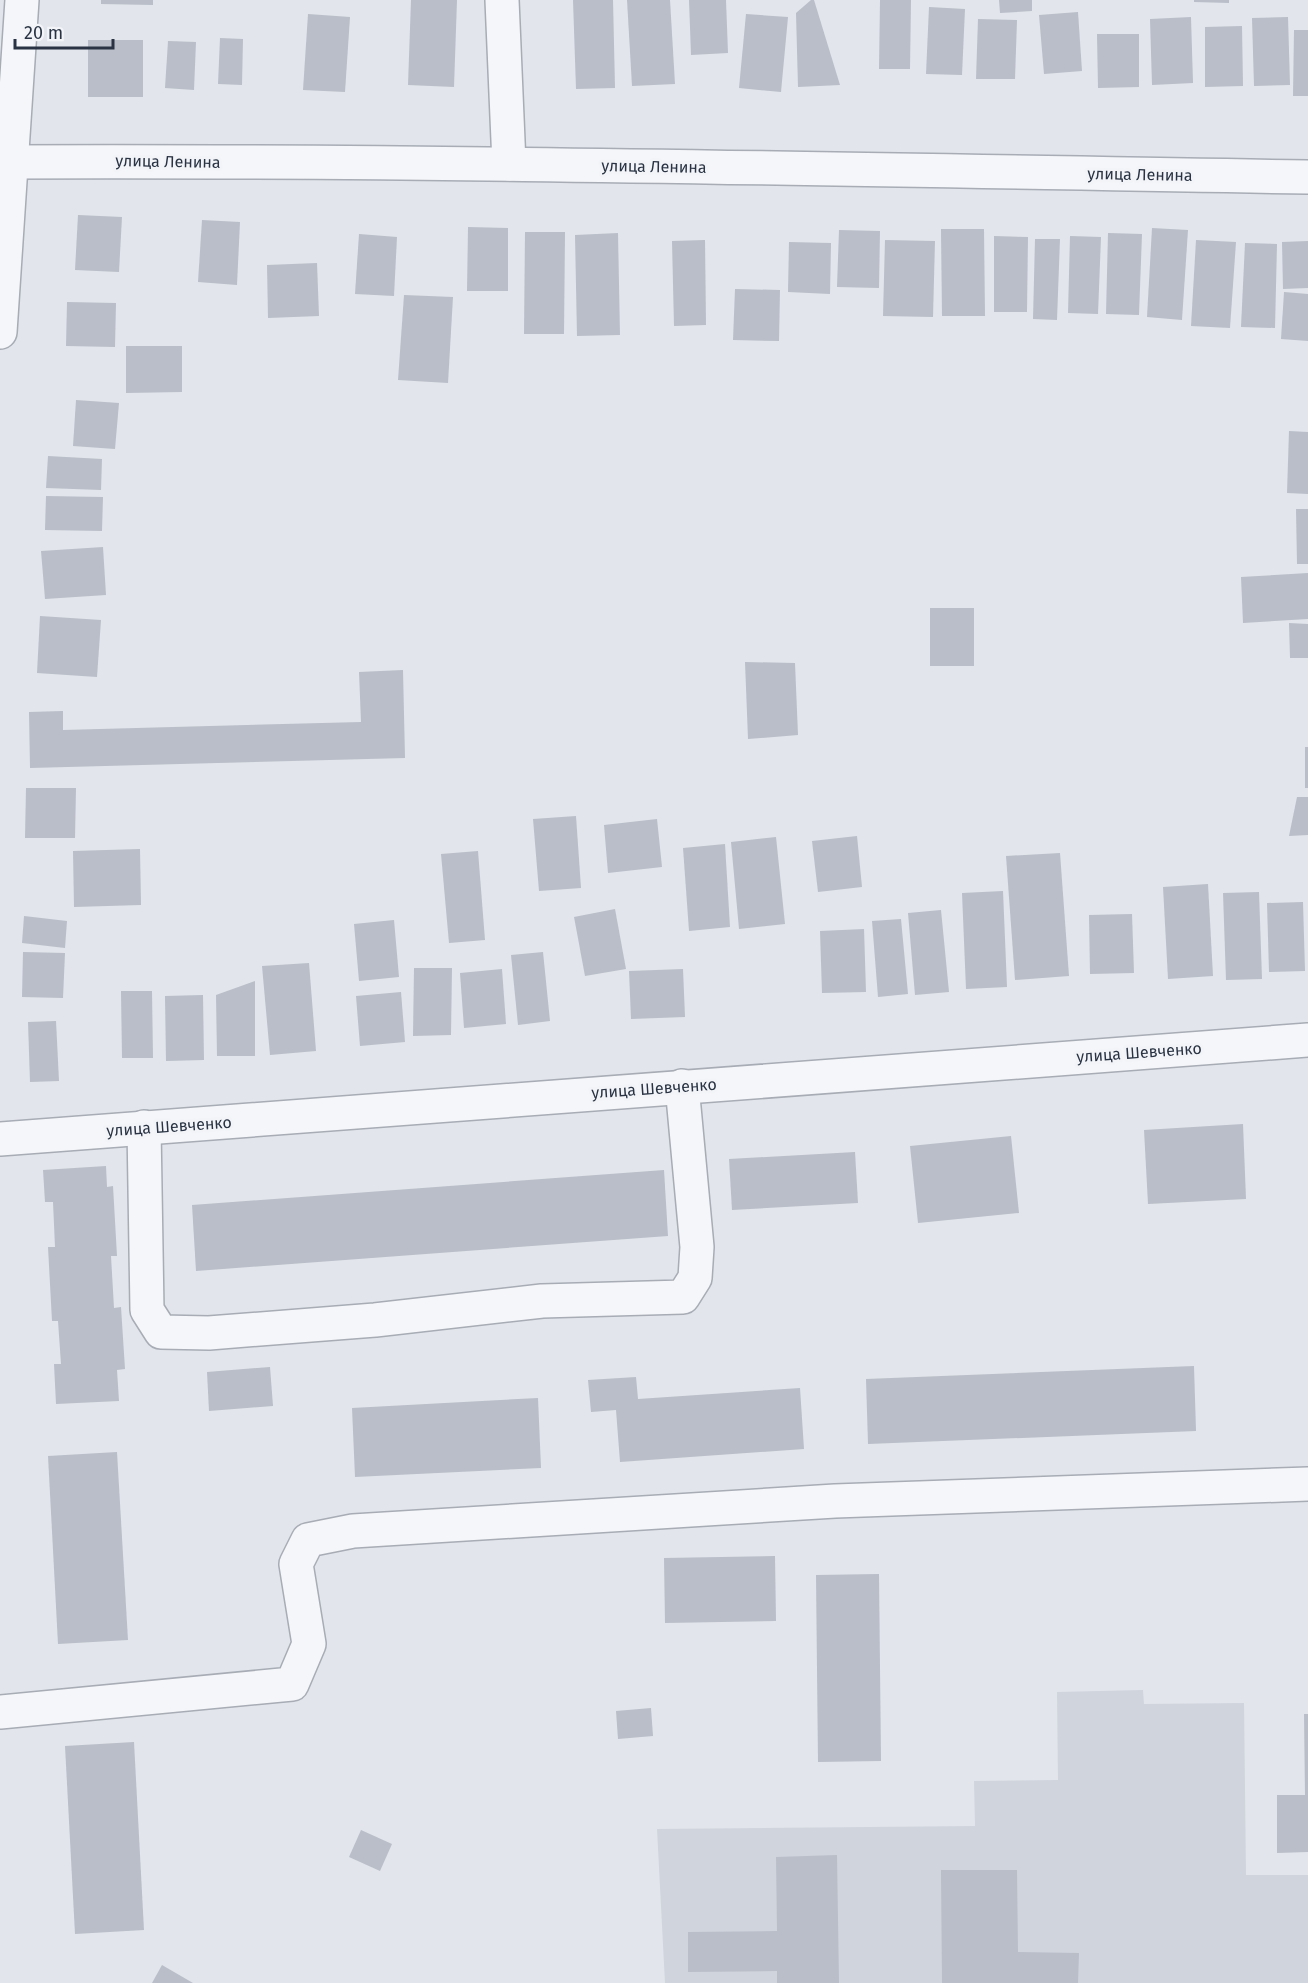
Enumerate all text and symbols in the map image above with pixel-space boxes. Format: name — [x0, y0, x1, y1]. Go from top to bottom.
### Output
scale bar — [15, 12, 112, 50]
text: 20 m — [24, 22, 63, 44]
street label: улица Ленина — [115, 151, 221, 172]
street label: улица Ленина — [601, 156, 707, 177]
street label: улица Ленина — [1087, 164, 1193, 185]
street label: улица Шевченко — [1076, 1039, 1202, 1066]
street label: улица Шевченко — [591, 1075, 717, 1102]
street label: улица Шевченко — [106, 1113, 232, 1140]

